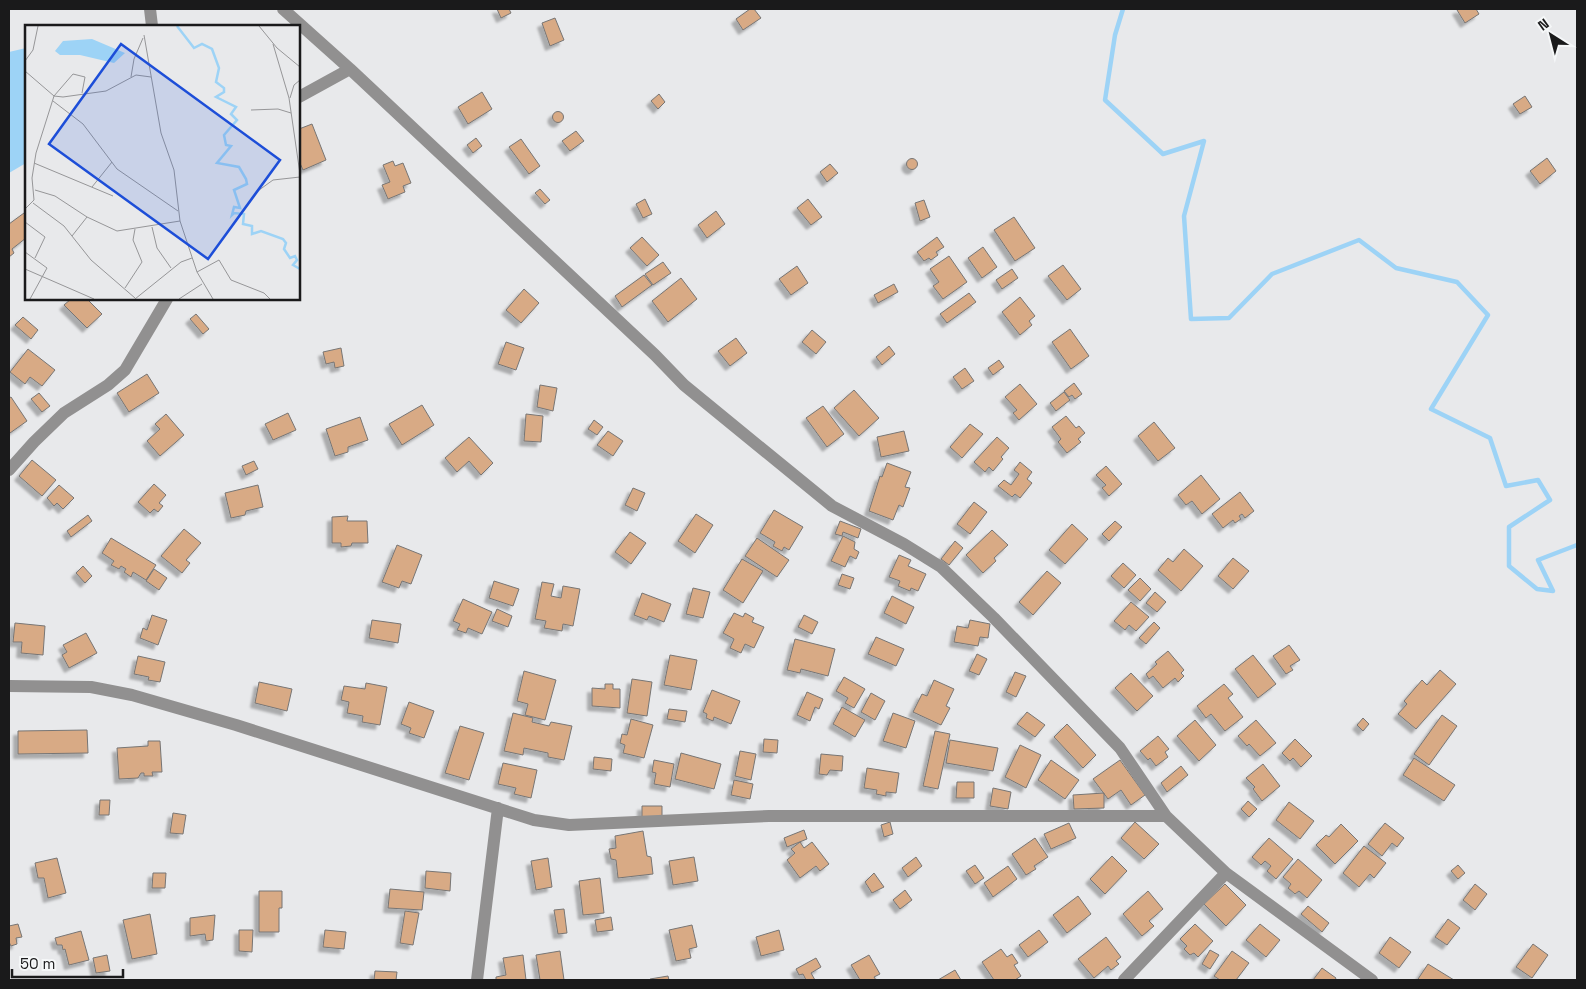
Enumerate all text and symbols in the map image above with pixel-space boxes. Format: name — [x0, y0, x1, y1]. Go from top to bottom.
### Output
north arrow — [1526, 10, 1576, 60]
text: N — [1534, 14, 1552, 35]
inset map — [25, 25, 300, 300]
scale bar — [12, 946, 124, 978]
text: 50 m — [20, 954, 55, 973]

